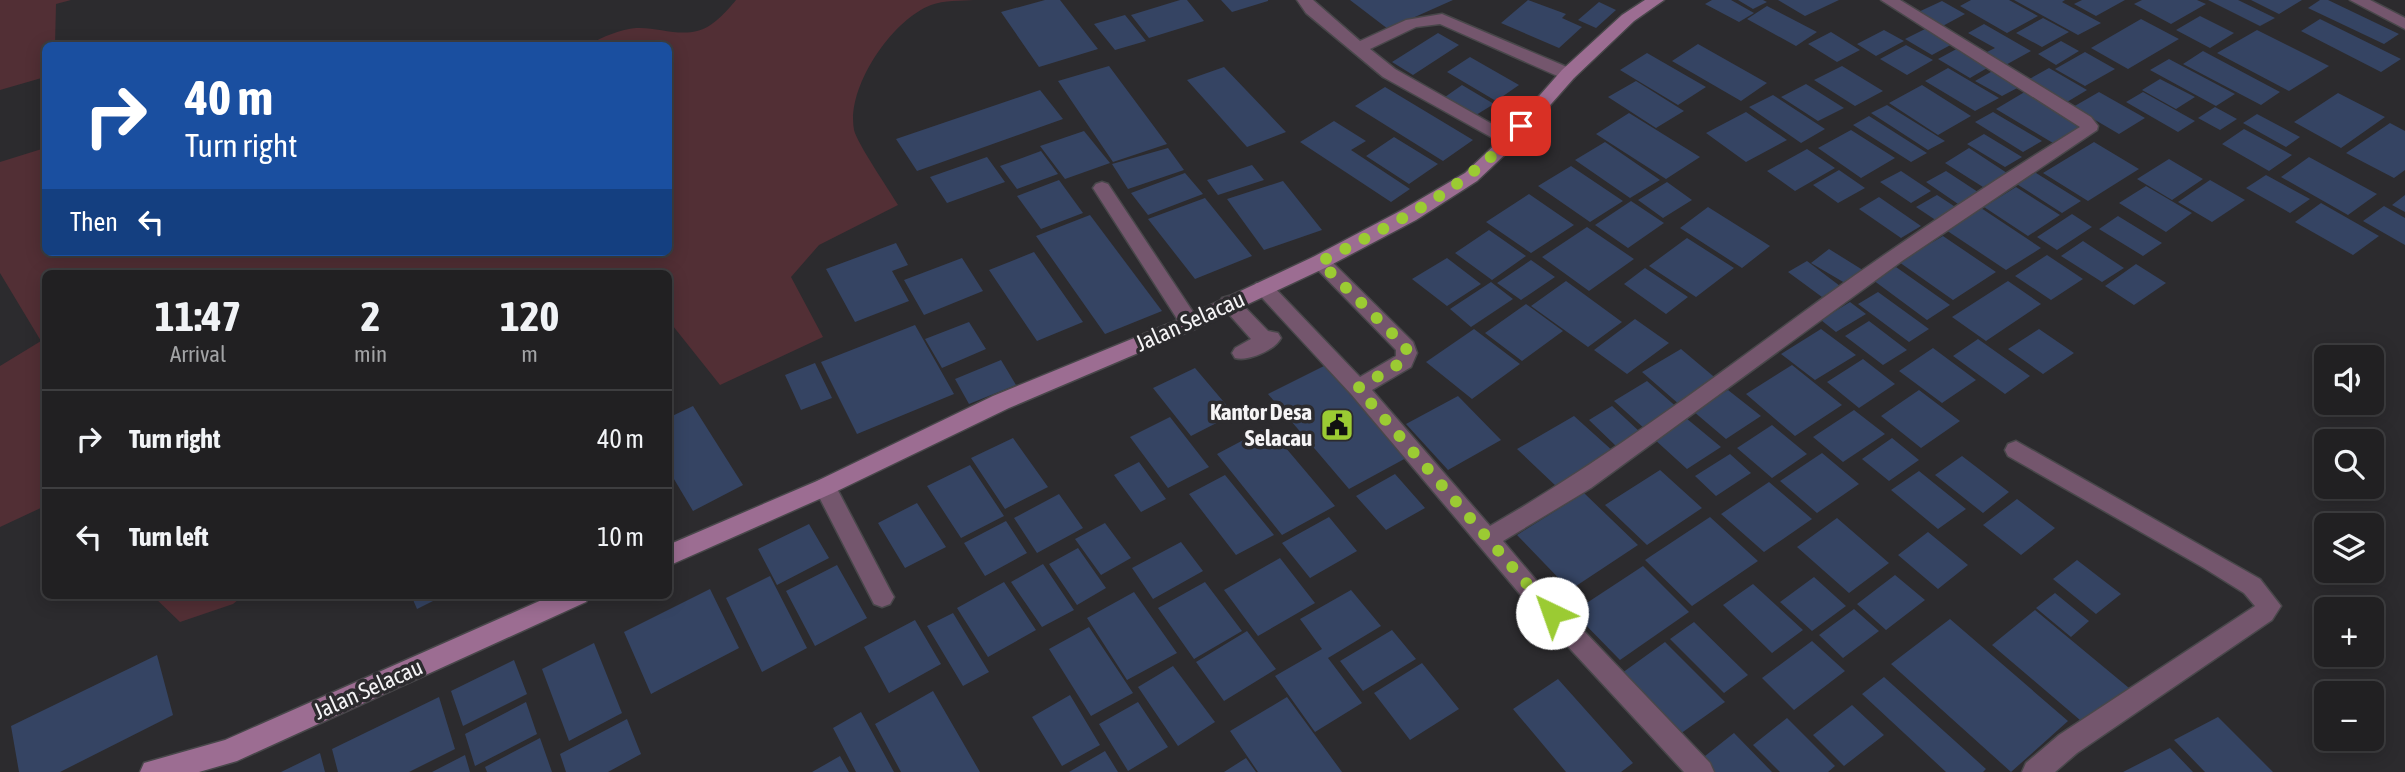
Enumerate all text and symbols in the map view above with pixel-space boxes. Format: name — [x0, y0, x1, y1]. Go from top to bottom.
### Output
text: 40 m — [185, 69, 273, 125]
icon: right — [70, 70, 161, 161]
pin — [1491, 96, 1551, 156]
icon: arrive — [1502, 107, 1540, 145]
text: Turn right — [185, 127, 298, 164]
icon: left — [132, 203, 170, 241]
text: Then — [70, 207, 118, 237]
street label: Jalan Selacau — [1132, 285, 1248, 357]
text: 11:47 — [155, 292, 241, 340]
text: 2 — [361, 292, 380, 340]
text: 120 — [500, 292, 559, 340]
text: Arrival — [170, 341, 226, 367]
text: min — [354, 341, 387, 367]
text: m — [521, 341, 538, 367]
map controls — [2314, 345, 2384, 751]
button: sound — [2314, 345, 2384, 415]
place label: Kantor Desa Selacau — [1210, 399, 1312, 451]
public building icon: Kantor Desa Selacau — [1318, 406, 1356, 444]
icon: right — [70, 420, 108, 458]
text: Turn right — [129, 424, 220, 454]
text: 40 m — [597, 424, 644, 454]
button: search — [2314, 429, 2384, 499]
button: layers — [2314, 513, 2384, 583]
icon: left — [70, 518, 108, 556]
text: Turn left — [129, 522, 209, 552]
text: 10 m — [597, 522, 644, 552]
position arrow — [1515, 576, 1589, 650]
button: + — [2314, 597, 2384, 667]
street label: Jalan Selacau — [310, 653, 426, 725]
button: − — [2314, 681, 2384, 751]

